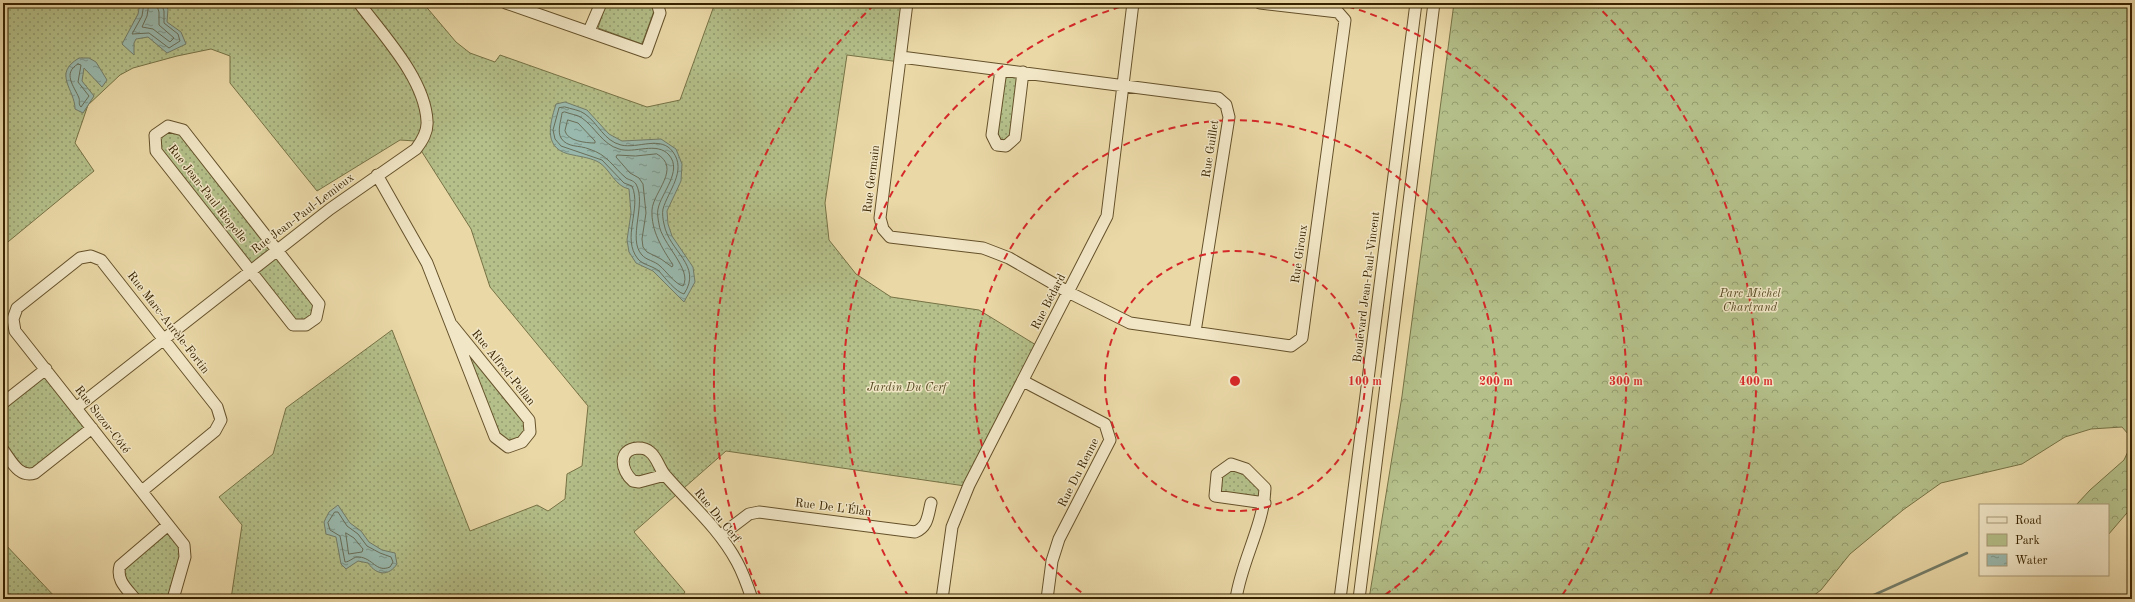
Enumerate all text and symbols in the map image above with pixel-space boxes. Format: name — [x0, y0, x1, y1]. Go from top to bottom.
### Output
street label: Rue Guillet — [1201, 119, 1221, 179]
street label: Rue Jean-Paul Riopelle — [165, 143, 249, 246]
street label: Rue Germain — [862, 144, 882, 214]
street label: Rue Jean-Paul-Lemieux — [250, 172, 356, 256]
street label: Boulevard Jean-Paul-Vincent — [1352, 211, 1382, 363]
street label: Rue Giroux — [1290, 224, 1310, 284]
street label: Rue Marc-Aurèle-Fortin — [125, 270, 212, 377]
street label: Rue Bédard — [1030, 272, 1068, 332]
park label: Parc Michel Chartrand — [1718, 288, 1781, 314]
street label: Rue Alfred-Pellan — [469, 328, 537, 408]
centre of rings — [1228, 374, 1242, 388]
text: 100 m — [1348, 376, 1382, 388]
text: 200 m — [1479, 376, 1513, 388]
text: 300 m — [1609, 376, 1643, 388]
text: 400 m — [1739, 376, 1773, 388]
park label: Jardin Du Cerf — [867, 382, 949, 394]
street label: Rue Suzor-Côté — [72, 384, 132, 456]
street label: Rue Du Renne — [1056, 436, 1102, 509]
street label: Rue Du Cerf — [692, 487, 743, 546]
street label: Rue De L'Élan — [794, 494, 873, 519]
legend — [1979, 504, 2109, 576]
text: Road — [2015, 515, 2042, 527]
text: Park — [2015, 535, 2040, 547]
text: Water — [2015, 555, 2048, 567]

